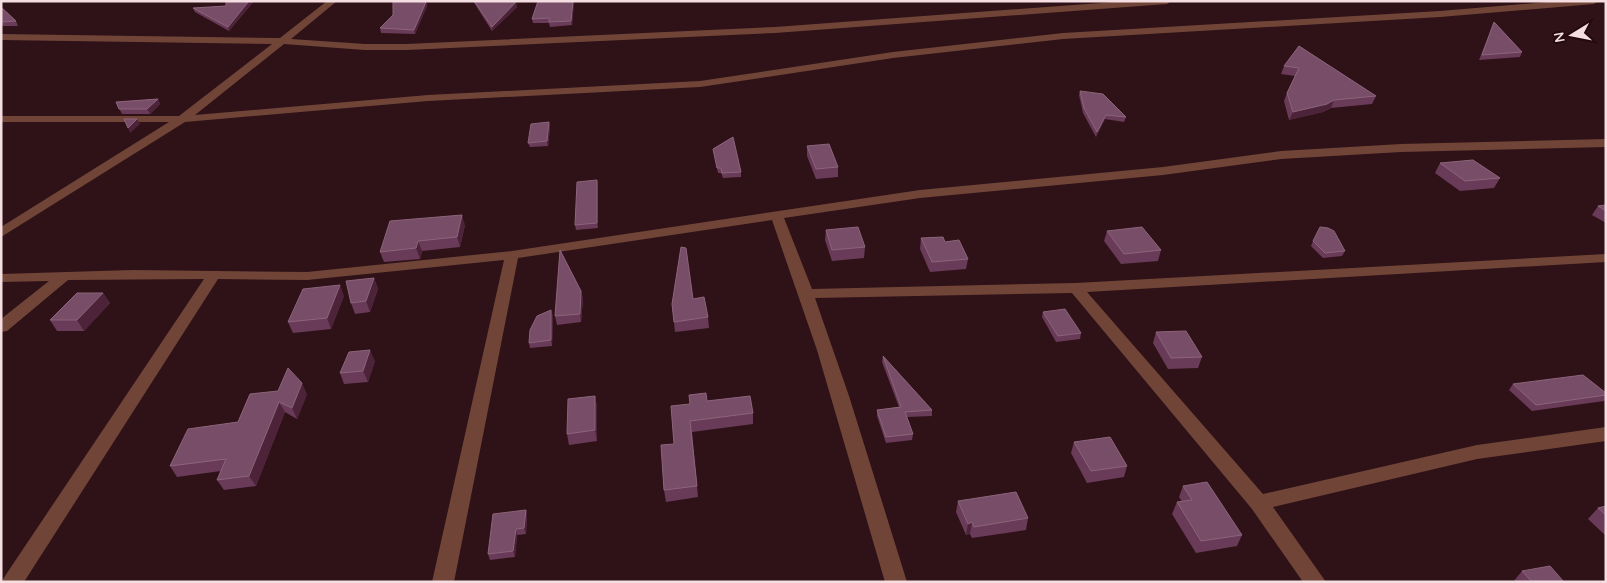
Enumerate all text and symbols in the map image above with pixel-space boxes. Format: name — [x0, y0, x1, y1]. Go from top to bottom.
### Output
north arrow — [1547, 10, 1597, 60]
text: N — [1549, 31, 1569, 44]

